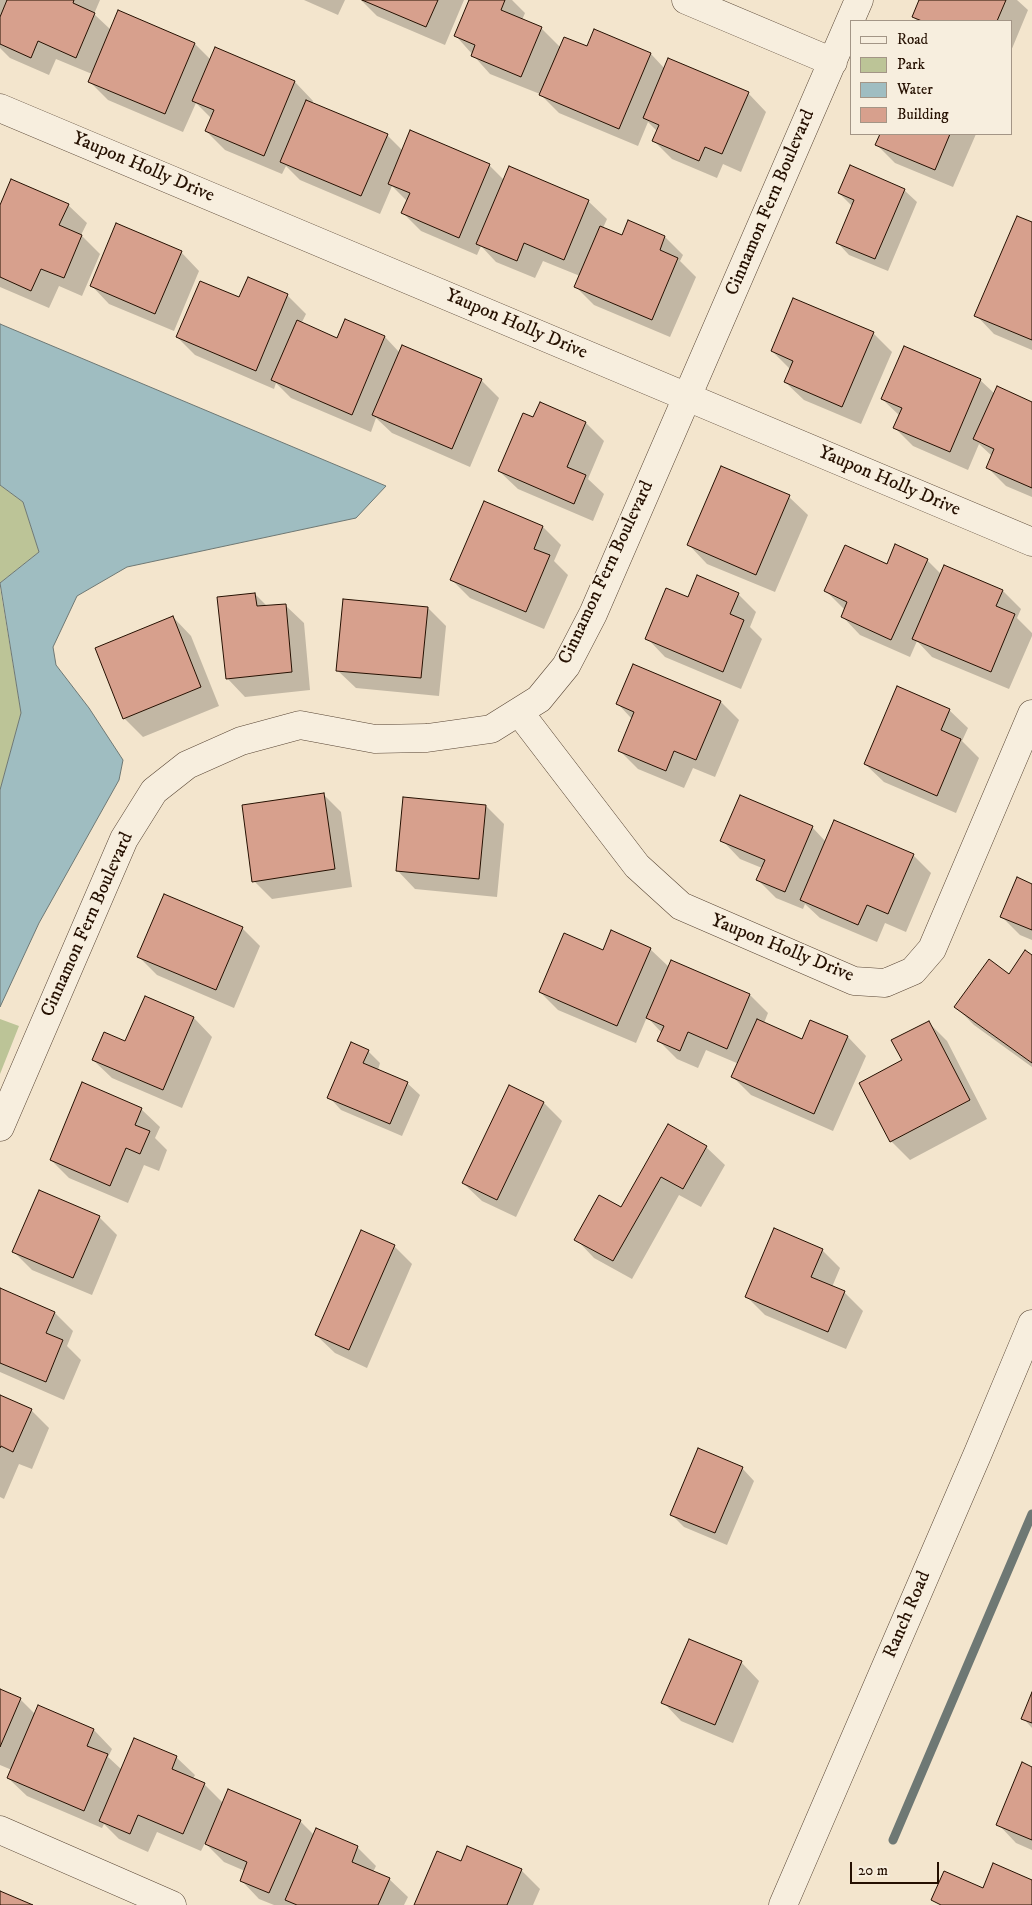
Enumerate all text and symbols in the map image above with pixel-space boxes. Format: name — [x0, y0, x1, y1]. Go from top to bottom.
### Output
legend — [850, 20, 1012, 135]
text: Road — [897, 30, 928, 49]
text: Park — [897, 55, 925, 74]
text: Water — [897, 80, 933, 99]
text: Building — [897, 105, 949, 124]
street label: Cinnamon Fern Boulevard — [721, 107, 821, 299]
street label: Yaupon Holly Drive — [68, 128, 218, 208]
street label: Yaupon Holly Drive — [441, 285, 591, 365]
street label: Yaupon Holly Drive — [814, 442, 964, 522]
street label: Cinnamon Fern Boulevard — [554, 478, 660, 668]
street label: Cinnamon Fern Boulevard — [37, 829, 139, 1021]
street label: Yaupon Holly Drive — [707, 910, 857, 988]
street label: Ranch Road — [880, 1568, 936, 1662]
scale bar — [852, 1852, 941, 1884]
text: 20 m — [858, 1861, 888, 1880]

